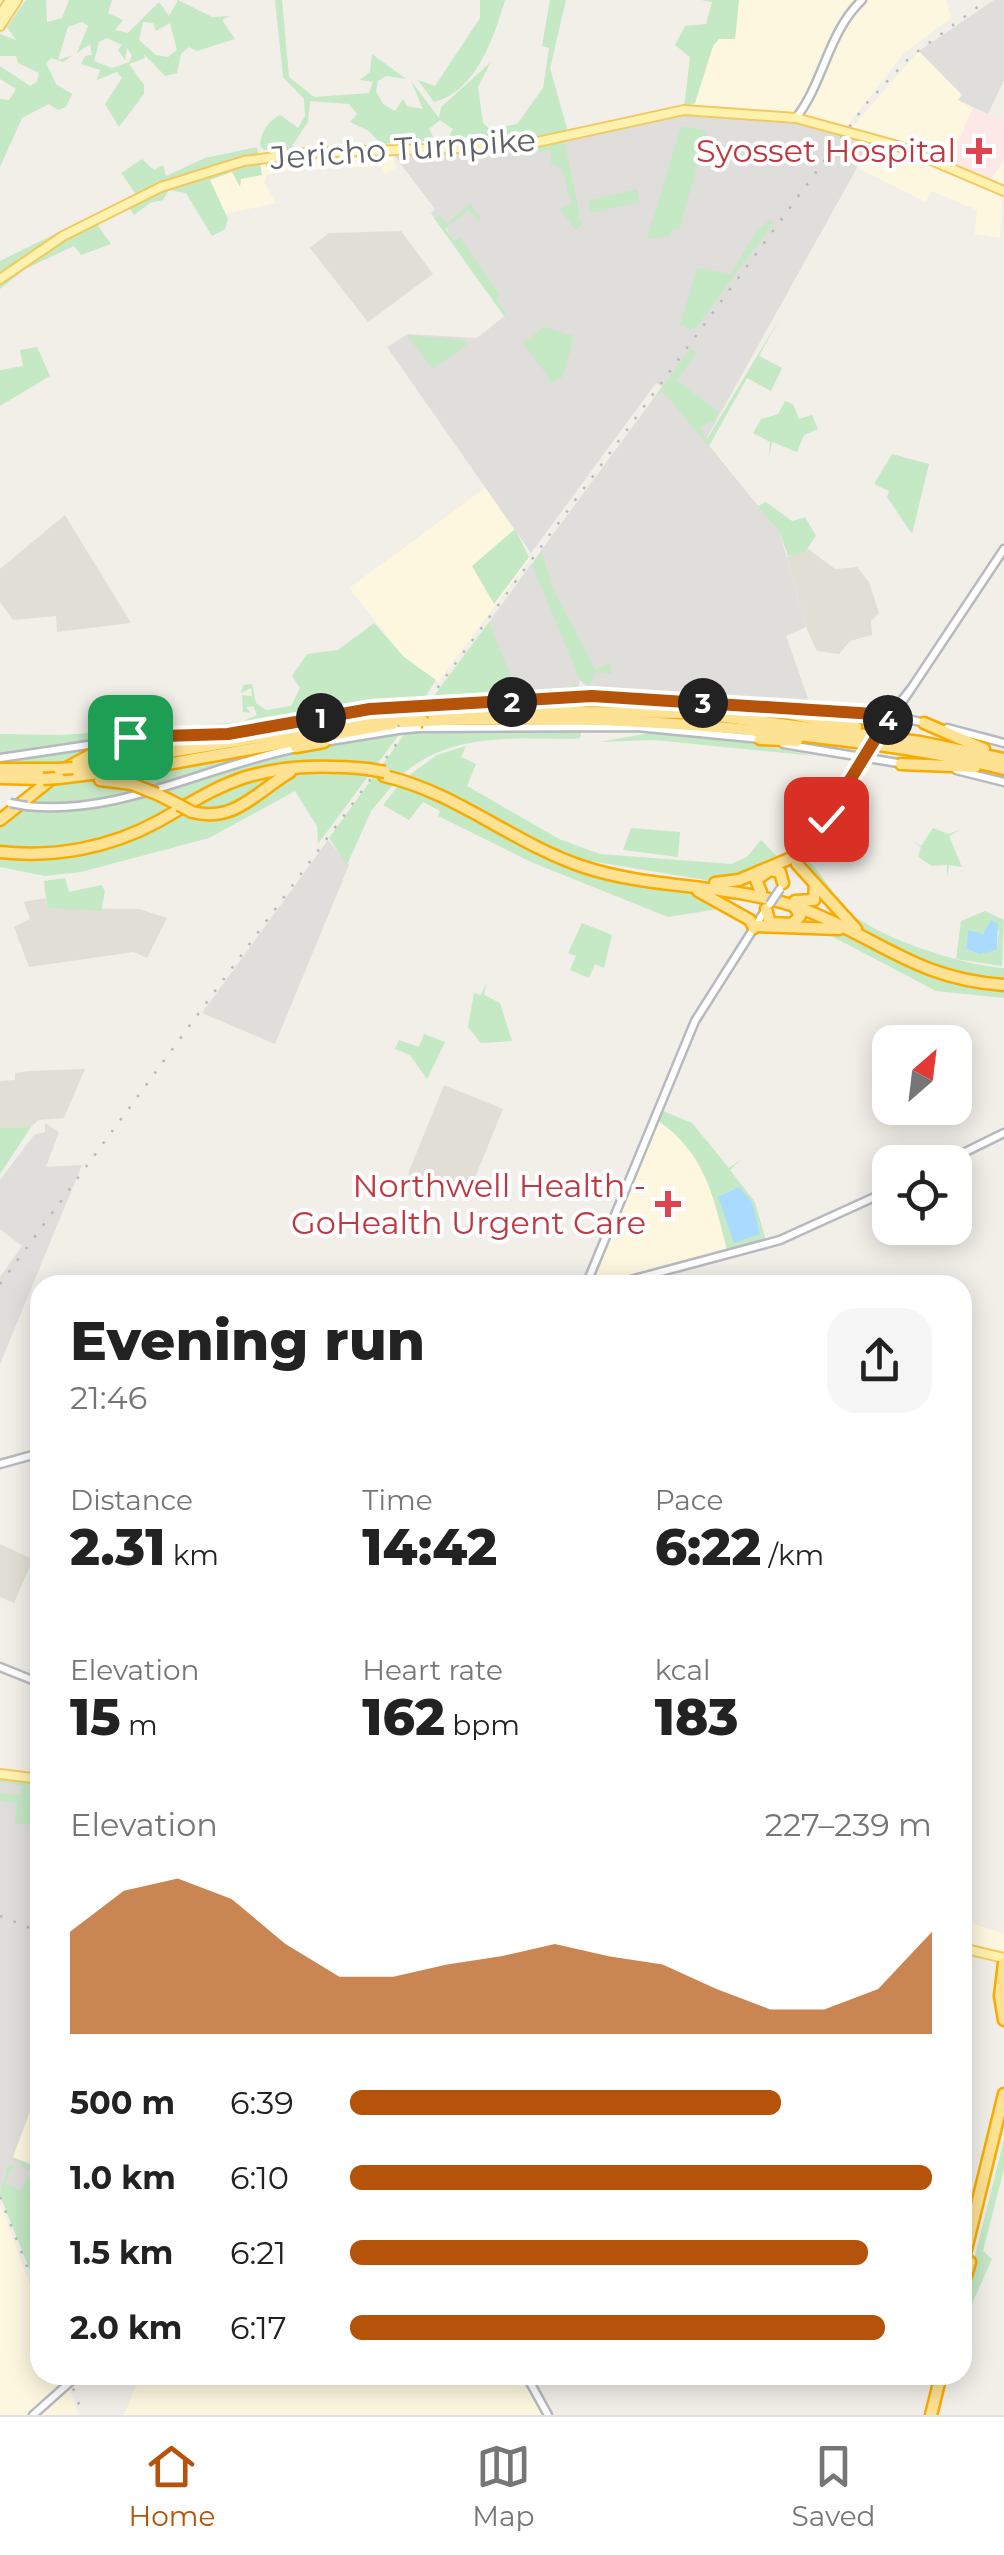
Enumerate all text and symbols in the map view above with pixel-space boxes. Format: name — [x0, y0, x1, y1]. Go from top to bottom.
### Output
street label: Jericho Turnpike — [268, 120, 537, 177]
place label: Syosset Hospital — [696, 131, 956, 170]
marker: Syosset Hospital — [966, 138, 992, 164]
pin: 2 — [487, 677, 537, 727]
pin: 3 — [678, 678, 728, 728]
text: 2 — [504, 685, 520, 719]
text: 3 — [695, 686, 711, 720]
pin: 1 — [296, 693, 346, 743]
pin — [88, 695, 173, 780]
pin: 4 — [863, 695, 913, 745]
text: 1 — [316, 701, 326, 735]
text: 4 — [878, 703, 898, 737]
icon: arrive — [103, 710, 158, 765]
pin — [784, 777, 869, 862]
icon: check — [799, 792, 854, 847]
north arrow — [872, 1025, 972, 1125]
map controls — [872, 1025, 972, 1245]
button: locate — [872, 1145, 972, 1245]
place label: Northwell Health - GoHealth Urgent Care — [291, 1166, 646, 1242]
marker: Northwell Health - GoHealth Urgent Care — [655, 1191, 681, 1217]
text: Evening run — [70, 1307, 425, 1374]
button: share — [827, 1308, 932, 1413]
text: 21:46 — [70, 1378, 147, 1417]
text: Distance — [70, 1483, 193, 1517]
text: Time — [362, 1483, 433, 1517]
text: Pace — [655, 1483, 723, 1517]
text: 2.31 — [70, 1517, 166, 1578]
text: 14:42 — [362, 1517, 497, 1578]
text: 6:22 — [655, 1517, 761, 1578]
text: km — [166, 1538, 219, 1572]
text: /km — [761, 1538, 824, 1572]
text: Elevation — [70, 1653, 199, 1687]
text: Heart rate — [362, 1653, 503, 1687]
text: kcal — [655, 1653, 711, 1687]
text: 15 — [70, 1687, 121, 1748]
text: 162 — [362, 1687, 445, 1748]
text: 183 — [655, 1687, 739, 1748]
text: m — [121, 1708, 158, 1742]
text: bpm — [445, 1708, 520, 1742]
text: Elevation — [70, 1805, 218, 1844]
text: 227–239 m — [765, 1805, 932, 1844]
text: 500 m — [70, 2083, 175, 2122]
text: 6:39 — [230, 2083, 294, 2122]
text: 1.0 km — [70, 2158, 176, 2197]
text: 6:10 — [230, 2158, 289, 2197]
text: 1.5 km — [70, 2233, 173, 2272]
text: 6:21 — [230, 2233, 286, 2272]
text: 2.0 km — [70, 2308, 182, 2347]
text: 6:17 — [230, 2308, 287, 2347]
tab: Home — [128, 2439, 215, 2533]
tab: Map — [472, 2439, 535, 2533]
tab: Saved — [791, 2439, 876, 2533]

